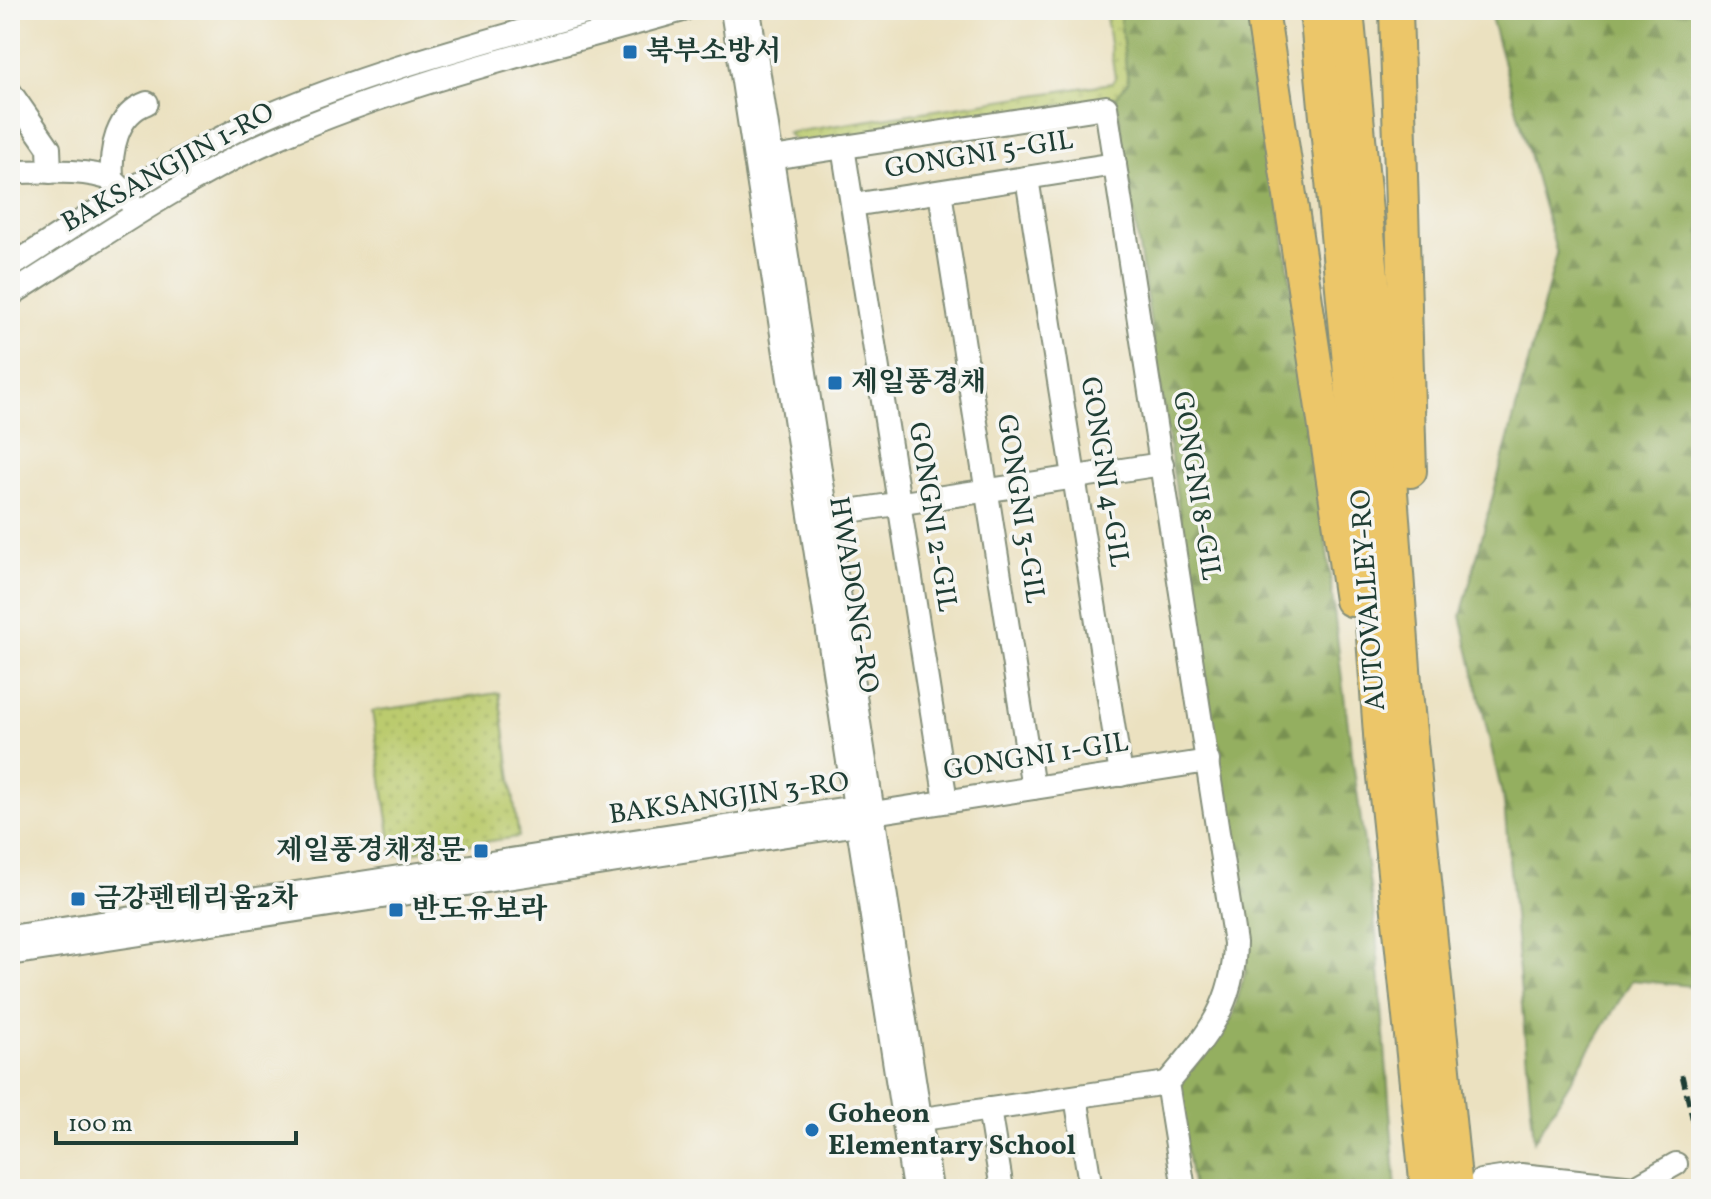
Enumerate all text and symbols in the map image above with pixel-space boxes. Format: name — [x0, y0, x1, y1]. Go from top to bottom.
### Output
place label: 북부소방서 — [646, 33, 781, 72]
marker: 북부소방서 — [621, 43, 639, 61]
street label: BAKSANGJIN 1-RO — [55, 93, 281, 243]
street label: GONGNI 5-GIL — [882, 121, 1076, 189]
place label: 제일풍경채 — [851, 364, 986, 403]
marker: 제일풍경채 — [826, 374, 844, 392]
street label: GONGNI 4-GIL — [1070, 374, 1138, 570]
street label: GONGNI 8-GIL — [1162, 389, 1230, 584]
street label: GONGNI 3-GIL — [986, 412, 1054, 607]
street label: GONGNI 2-GIL — [898, 419, 966, 615]
street label: AUTOVALLEY-RO — [1342, 488, 1396, 712]
street label: HWADONG-RO — [818, 494, 888, 696]
street label: GONGNI 1-GIL — [941, 723, 1132, 791]
street label: BAKSANGJIN 3-RO — [606, 763, 852, 835]
place label: 제일풍경채정문 — [276, 832, 465, 871]
marker: 제일풍경채정문 — [472, 842, 490, 860]
place label: 금강펜테리움2차 — [94, 880, 299, 919]
marker: 금강펜테리움2차 — [69, 890, 87, 908]
place label: 반도유보라 — [412, 891, 548, 930]
marker: 반도유보라 — [387, 901, 405, 919]
scale bar — [56, 1095, 296, 1145]
place label: Goheon Elementary School — [828, 1095, 1076, 1166]
text: 100 m — [68, 1108, 133, 1142]
marker: Goheon Elementary School — [803, 1121, 821, 1139]

